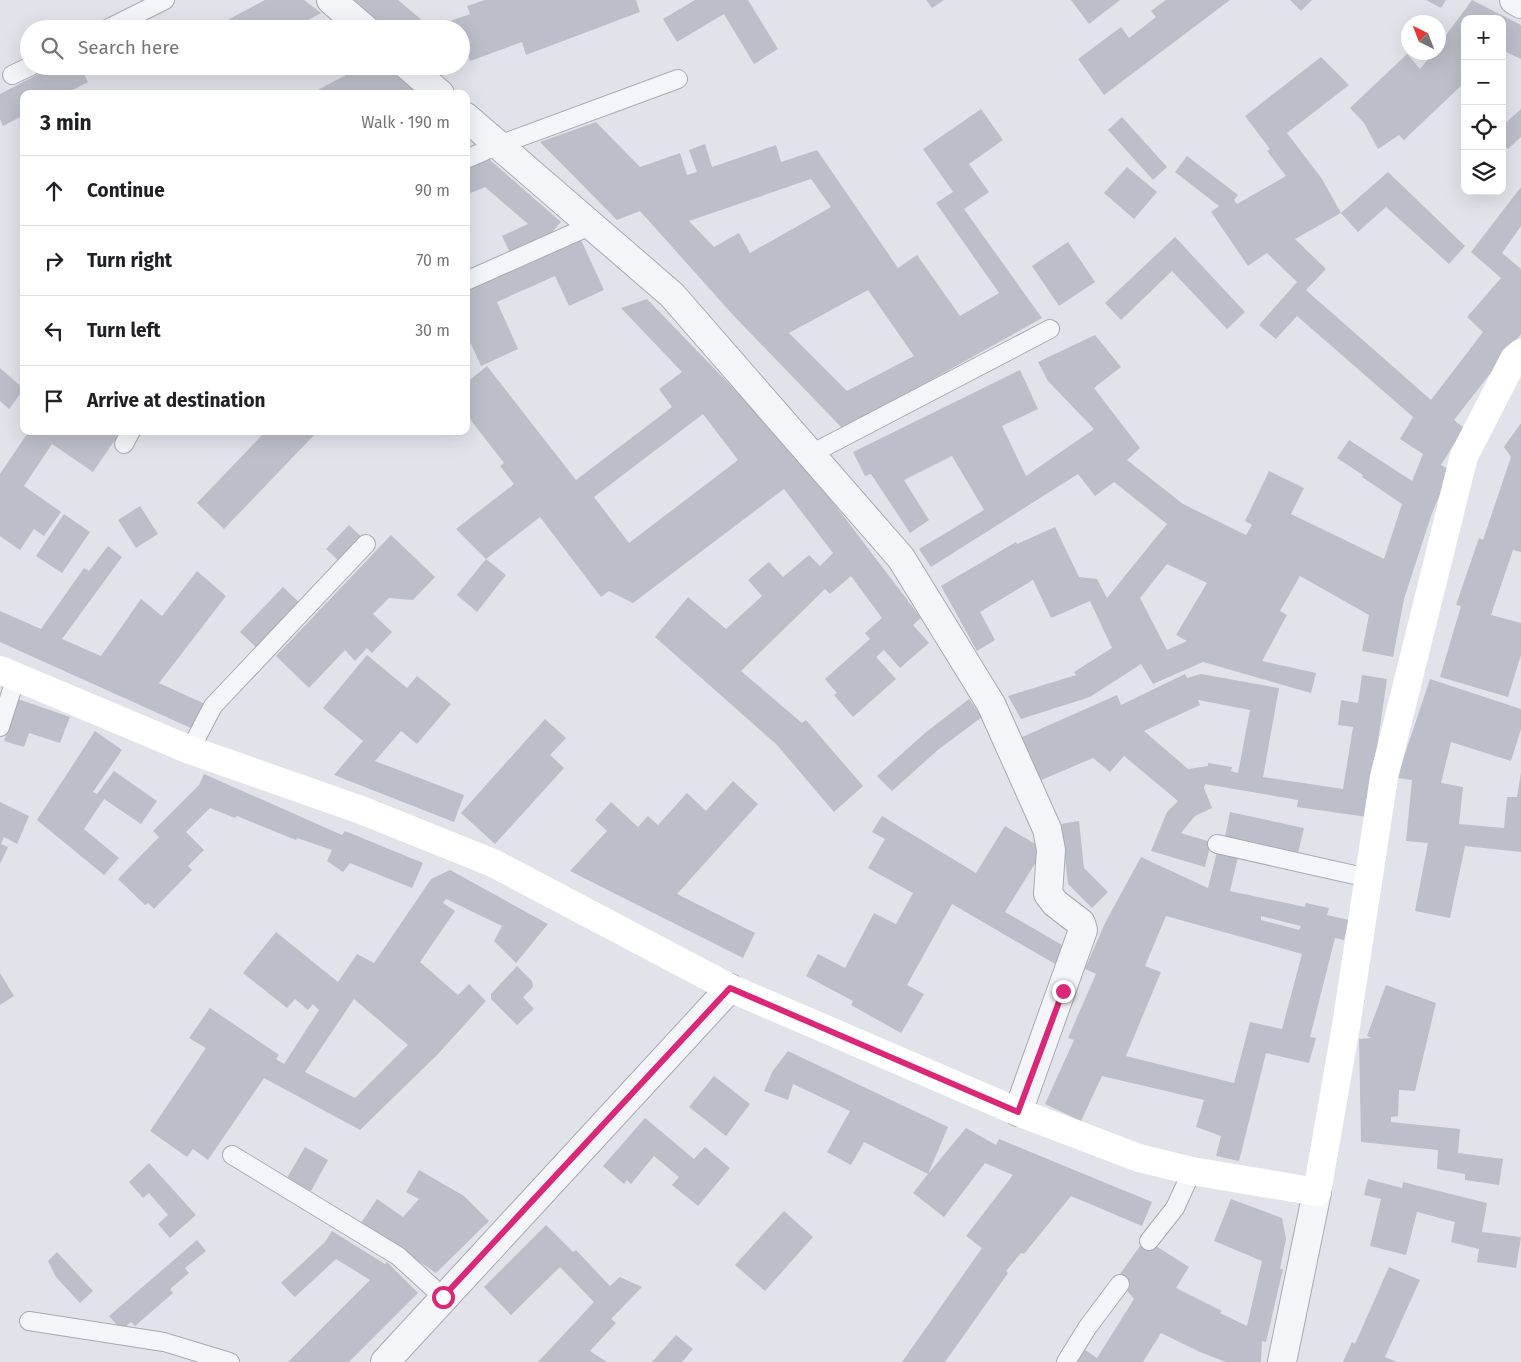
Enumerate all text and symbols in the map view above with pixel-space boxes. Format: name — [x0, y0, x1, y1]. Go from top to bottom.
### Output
north arrow — [1401, 15, 1446, 60]
map controls — [1461, 15, 1506, 195]
button: + — [1461, 15, 1506, 60]
search box — [20, 20, 470, 75]
icon: search — [38, 34, 66, 62]
text: Search here — [78, 36, 179, 59]
button: − — [1461, 60, 1506, 105]
button: locate — [1461, 105, 1506, 150]
text: 3 min — [40, 110, 92, 136]
text: Walk · 190 m — [361, 113, 450, 132]
button: layers — [1461, 150, 1506, 195]
icon: ahead — [40, 177, 68, 205]
text: Continue — [87, 179, 165, 202]
text: 90 m — [415, 181, 450, 200]
icon: right — [40, 247, 68, 275]
text: Turn right — [87, 249, 172, 272]
text: 70 m — [416, 251, 450, 270]
icon: left — [40, 317, 68, 345]
text: Turn left — [87, 319, 161, 342]
text: 30 m — [415, 321, 450, 340]
icon: arrive — [40, 387, 68, 415]
text: Arrive at destination — [87, 389, 266, 412]
route end — [1052, 980, 1075, 1003]
route start — [432, 1286, 455, 1309]

